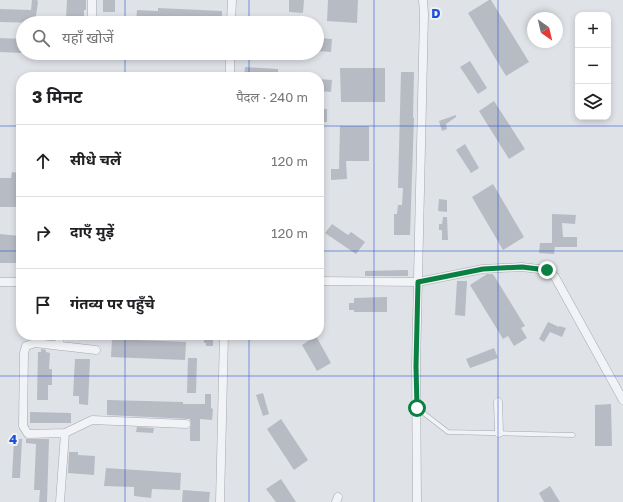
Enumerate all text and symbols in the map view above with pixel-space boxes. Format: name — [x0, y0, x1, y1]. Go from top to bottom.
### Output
text: D — [431, 5, 441, 21]
north arrow — [527, 12, 563, 48]
map controls — [575, 12, 611, 120]
button: + — [575, 12, 611, 48]
search box — [16, 16, 324, 60]
icon: search — [30, 27, 52, 49]
text: यहाँ खोजें — [62, 28, 114, 46]
button: − — [575, 48, 611, 84]
button: layers — [575, 84, 611, 120]
text: 3 मिनट — [32, 86, 82, 107]
text: पैदल · 240 m — [236, 89, 308, 105]
icon: ahead — [32, 150, 54, 172]
text: सीधे चलें — [70, 150, 121, 168]
text: 120 m — [271, 153, 308, 169]
icon: right — [32, 222, 54, 244]
text: दाएँ मुड़ें — [70, 222, 114, 240]
text: 120 m — [271, 225, 308, 241]
route end — [538, 261, 556, 279]
icon: arrive — [32, 294, 54, 316]
text: गंतव्य पर पहुँचे — [70, 294, 155, 312]
route start — [408, 399, 426, 417]
text: 4 — [9, 431, 17, 447]

